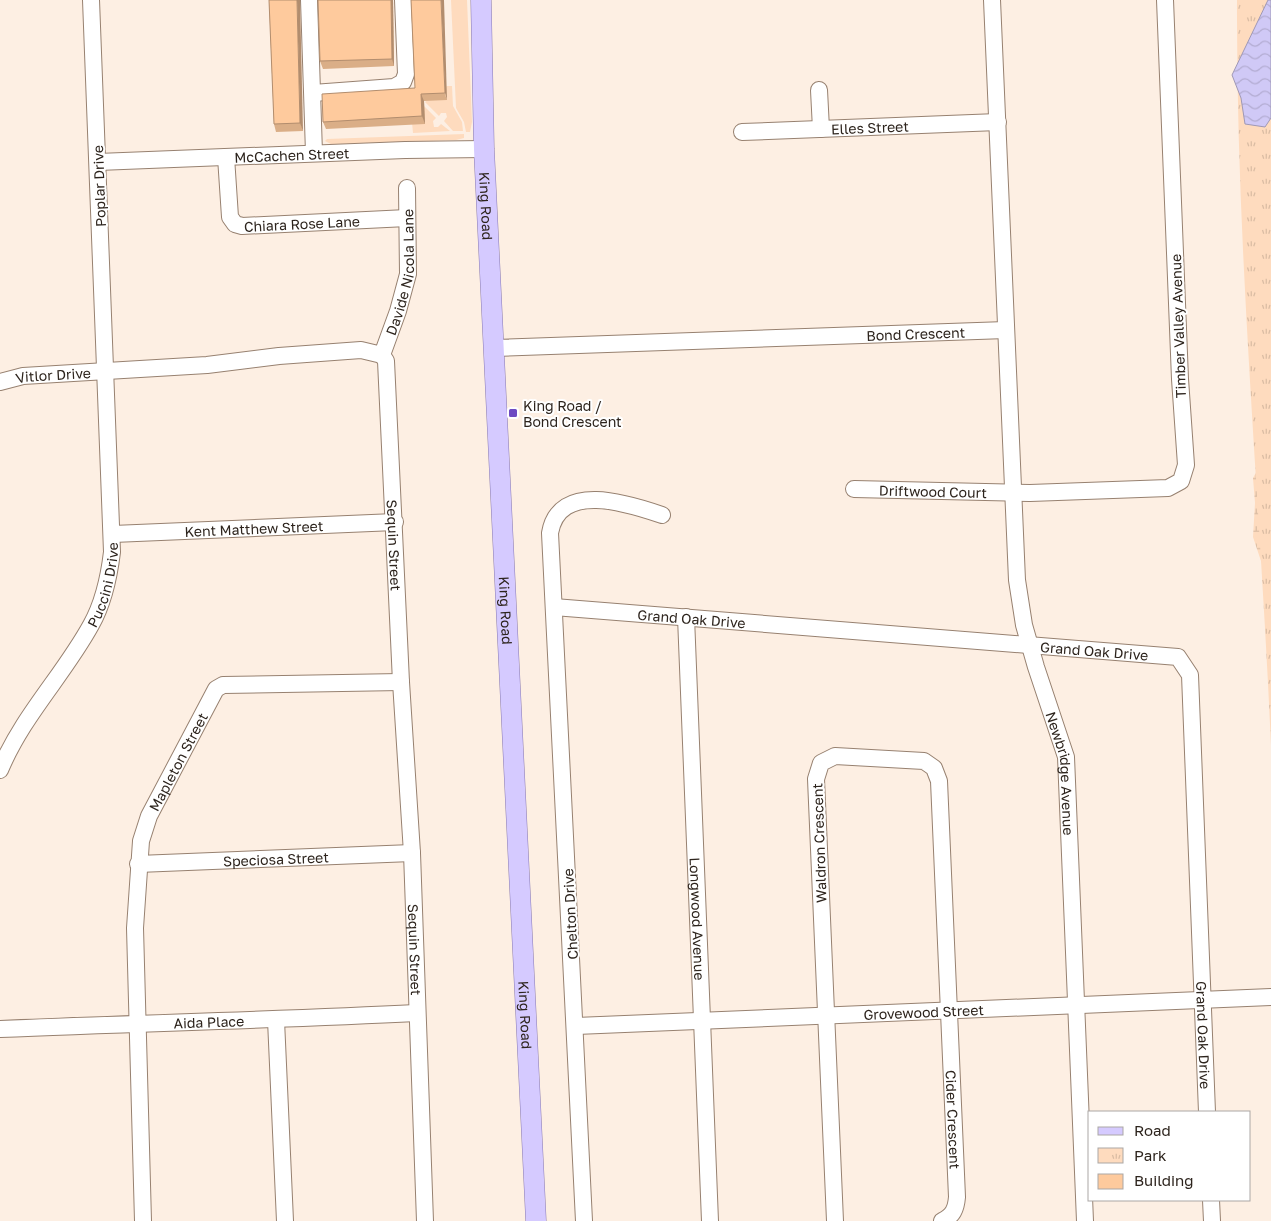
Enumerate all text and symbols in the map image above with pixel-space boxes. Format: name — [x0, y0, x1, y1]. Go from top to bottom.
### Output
street label: Elles Street — [831, 117, 909, 137]
street label: McCachen Street — [234, 144, 350, 165]
street label: Poplar Drive — [89, 145, 109, 227]
street label: King Road — [477, 171, 497, 241]
street label: Davide Nicola Lane — [381, 209, 416, 337]
street label: Chiara Rose Lane — [243, 212, 360, 234]
street label: Timber Valley Avenue — [1167, 254, 1189, 398]
street label: Bond Crescent — [866, 323, 965, 343]
street label: Vitlor Drive — [14, 363, 91, 386]
place label: King Road / Bond Crescent — [523, 397, 622, 430]
marker: King Road / Bond Crescent — [507, 407, 519, 419]
street label: Driftwood Court — [879, 481, 987, 501]
street label: Sequin Street — [384, 499, 405, 591]
street label: Kent Matthew Street — [184, 517, 324, 539]
street label: Puccini Drive — [83, 542, 121, 630]
street label: King Road — [496, 576, 517, 645]
street label: Grand Oak Drive — [637, 605, 746, 631]
street label: Grand Oak Drive — [1040, 637, 1149, 663]
street label: Newbridge Avenue — [1043, 709, 1078, 836]
street label: Mapleton Street — [145, 710, 211, 814]
street label: Waldron Crescent — [808, 783, 830, 903]
street label: Speciosa Street — [223, 848, 329, 869]
street label: Longwood Avenue — [687, 857, 709, 981]
street label: Chelton Drive — [559, 868, 581, 960]
street label: Sequin Street — [405, 903, 426, 996]
street label: King Road — [516, 980, 536, 1050]
street label: Grand Oak Drive — [1193, 981, 1215, 1090]
street label: Grovewood Street — [863, 1000, 984, 1022]
street label: Aida Place — [173, 1012, 244, 1031]
street label: Cider Crescent — [943, 1070, 964, 1170]
legend — [1088, 1111, 1251, 1201]
text: Road — [1134, 1121, 1171, 1139]
text: Park — [1134, 1146, 1167, 1164]
text: Building — [1134, 1171, 1194, 1189]

